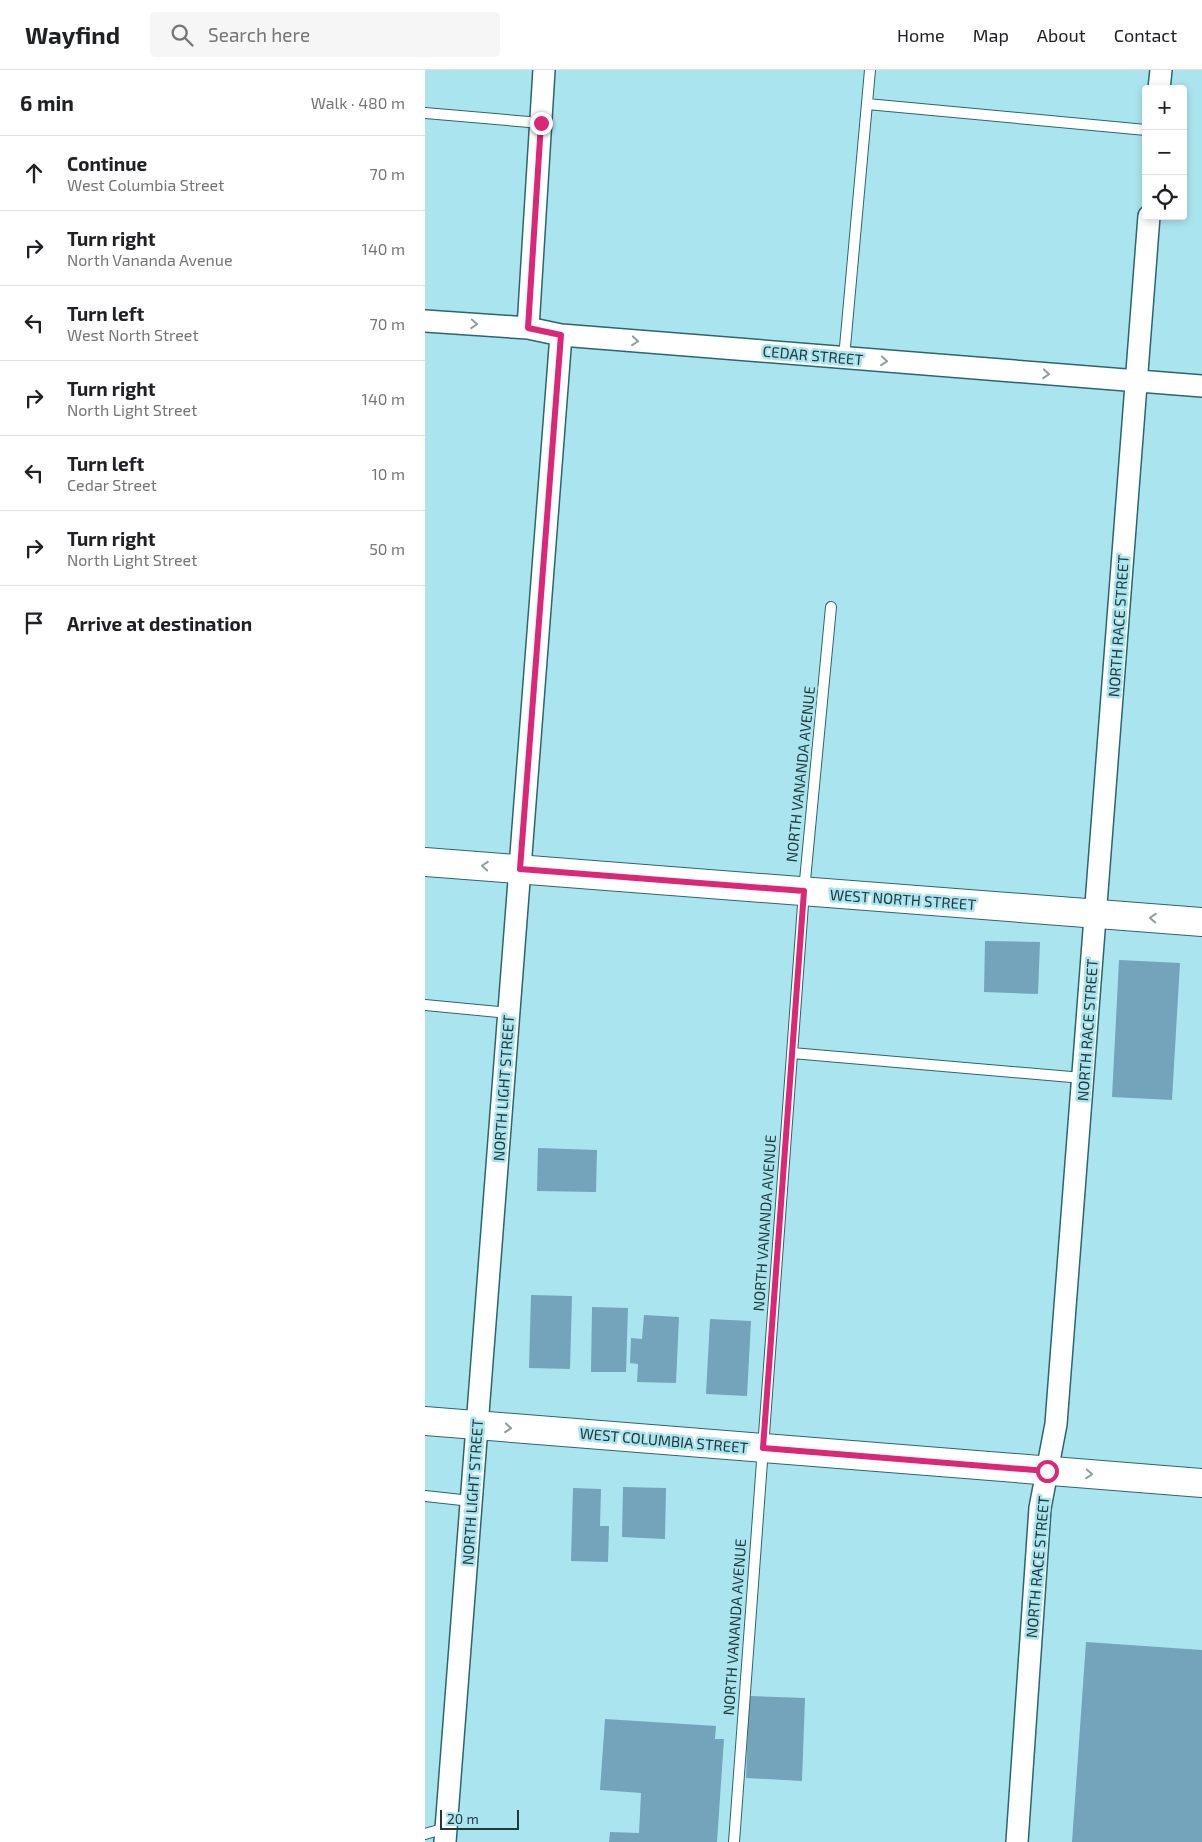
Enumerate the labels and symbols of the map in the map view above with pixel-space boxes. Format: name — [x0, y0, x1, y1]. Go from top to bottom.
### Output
route end — [530, 112, 553, 135]
one-way arrow — [470, 318, 478, 329]
one-way arrow — [631, 335, 639, 346]
street label: CEDAR STREET — [762, 342, 864, 368]
one-way arrow — [880, 355, 888, 366]
one-way arrow — [1042, 368, 1050, 379]
street label: NORTH RACE STREET — [1104, 554, 1132, 698]
street label: NORTH VANANDA AVENUE — [782, 685, 818, 863]
one-way arrow — [481, 861, 489, 872]
street label: WEST NORTH STREET — [829, 885, 977, 913]
one-way arrow — [1149, 913, 1157, 924]
street label: NORTH RACE STREET — [1073, 958, 1101, 1102]
street label: NORTH LIGHT STREET — [489, 1014, 517, 1162]
street label: NORTH VANANDA AVENUE — [749, 1134, 779, 1312]
street label: NORTH LIGHT STREET — [458, 1418, 486, 1566]
one-way arrow — [505, 1422, 513, 1433]
street label: WEST COLUMBIA STREET — [579, 1424, 749, 1456]
route start — [1036, 1460, 1059, 1483]
one-way arrow — [1085, 1469, 1093, 1480]
street label: NORTH RACE STREET — [1022, 1495, 1052, 1639]
street label: NORTH VANANDA AVENUE — [719, 1538, 749, 1716]
scale bar — [440, 1807, 519, 1830]

